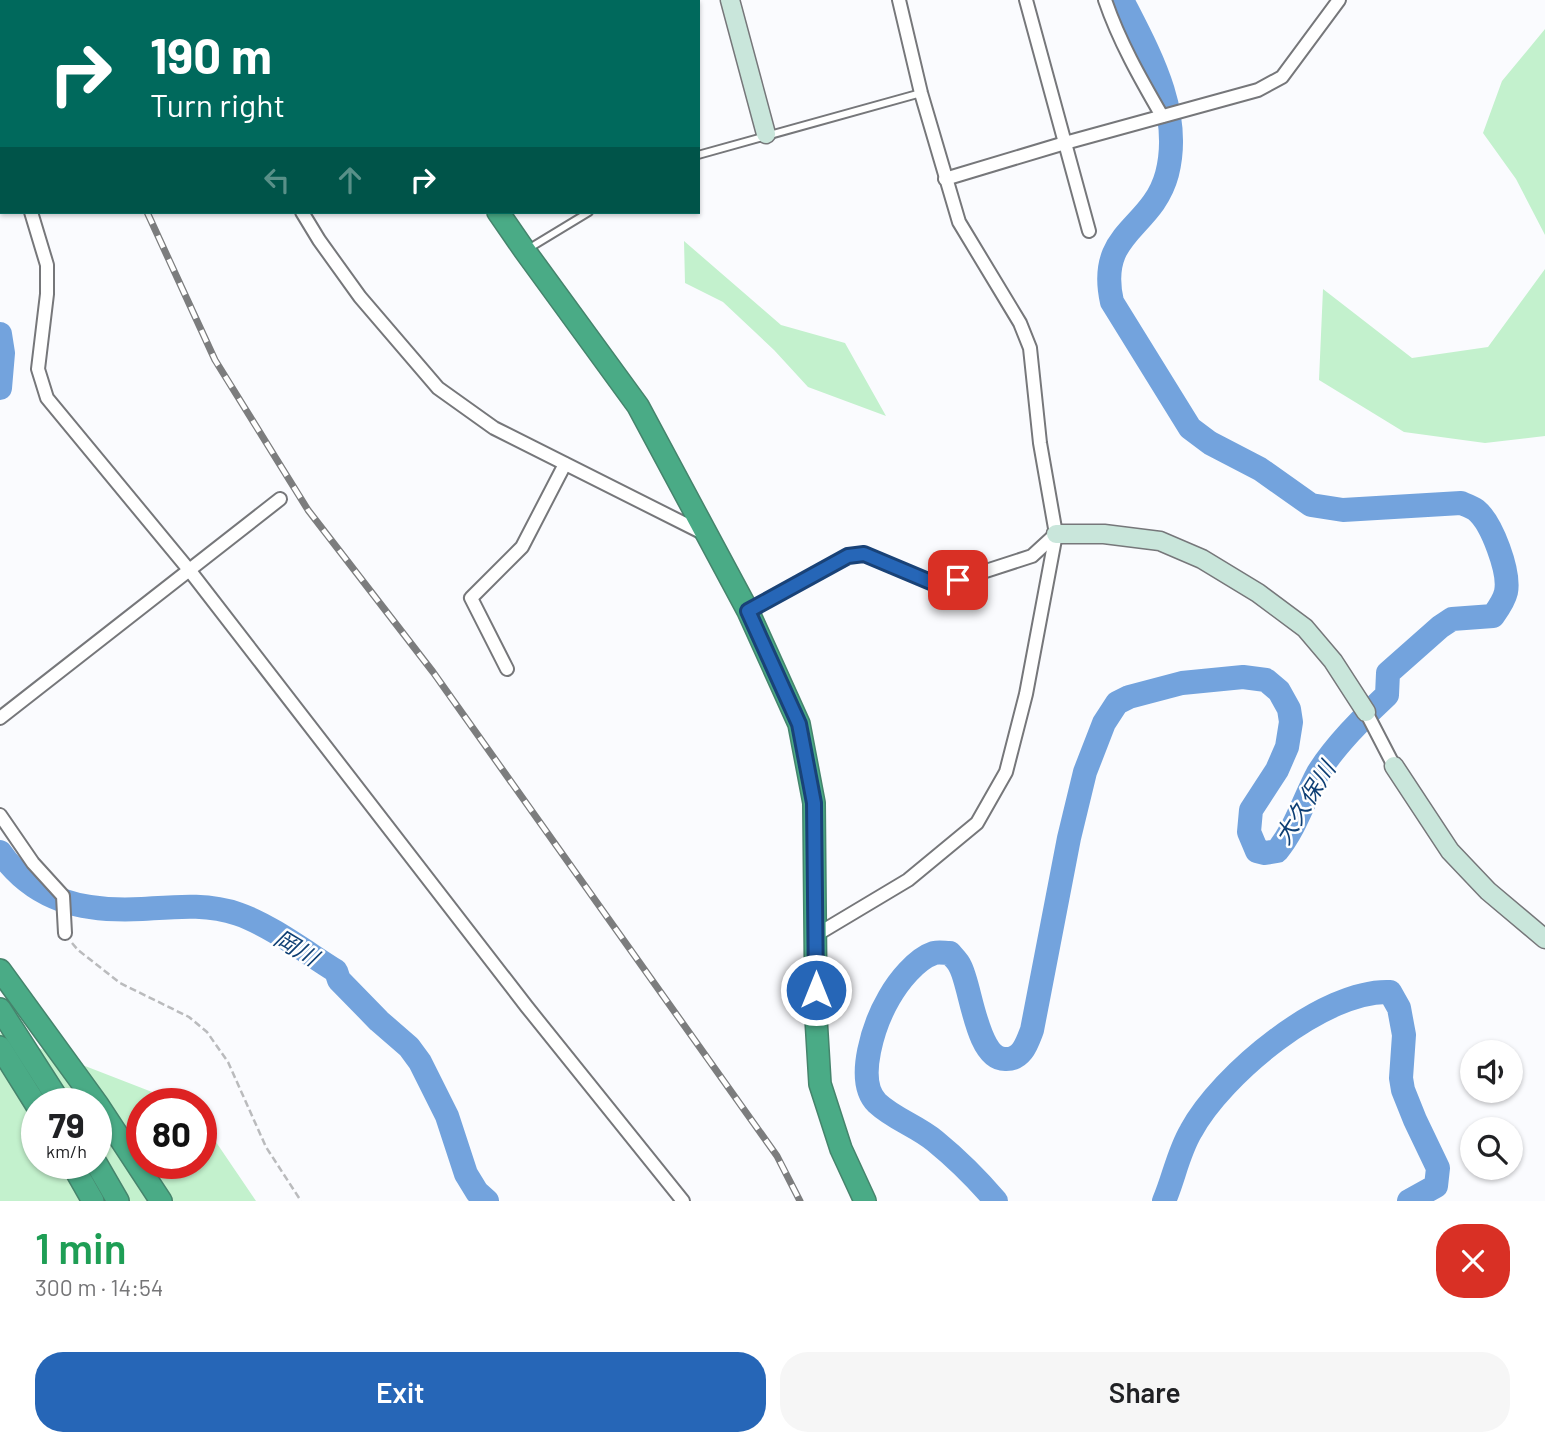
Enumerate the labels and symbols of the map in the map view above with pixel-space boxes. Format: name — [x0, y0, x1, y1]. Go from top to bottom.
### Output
pin — [928, 550, 988, 610]
water label: 大久保川 — [1268, 753, 1342, 849]
water label: 岡川 — [270, 923, 326, 973]
position arrow — [779, 953, 853, 1027]
speed limit sign: 80 — [126, 1088, 217, 1179]

